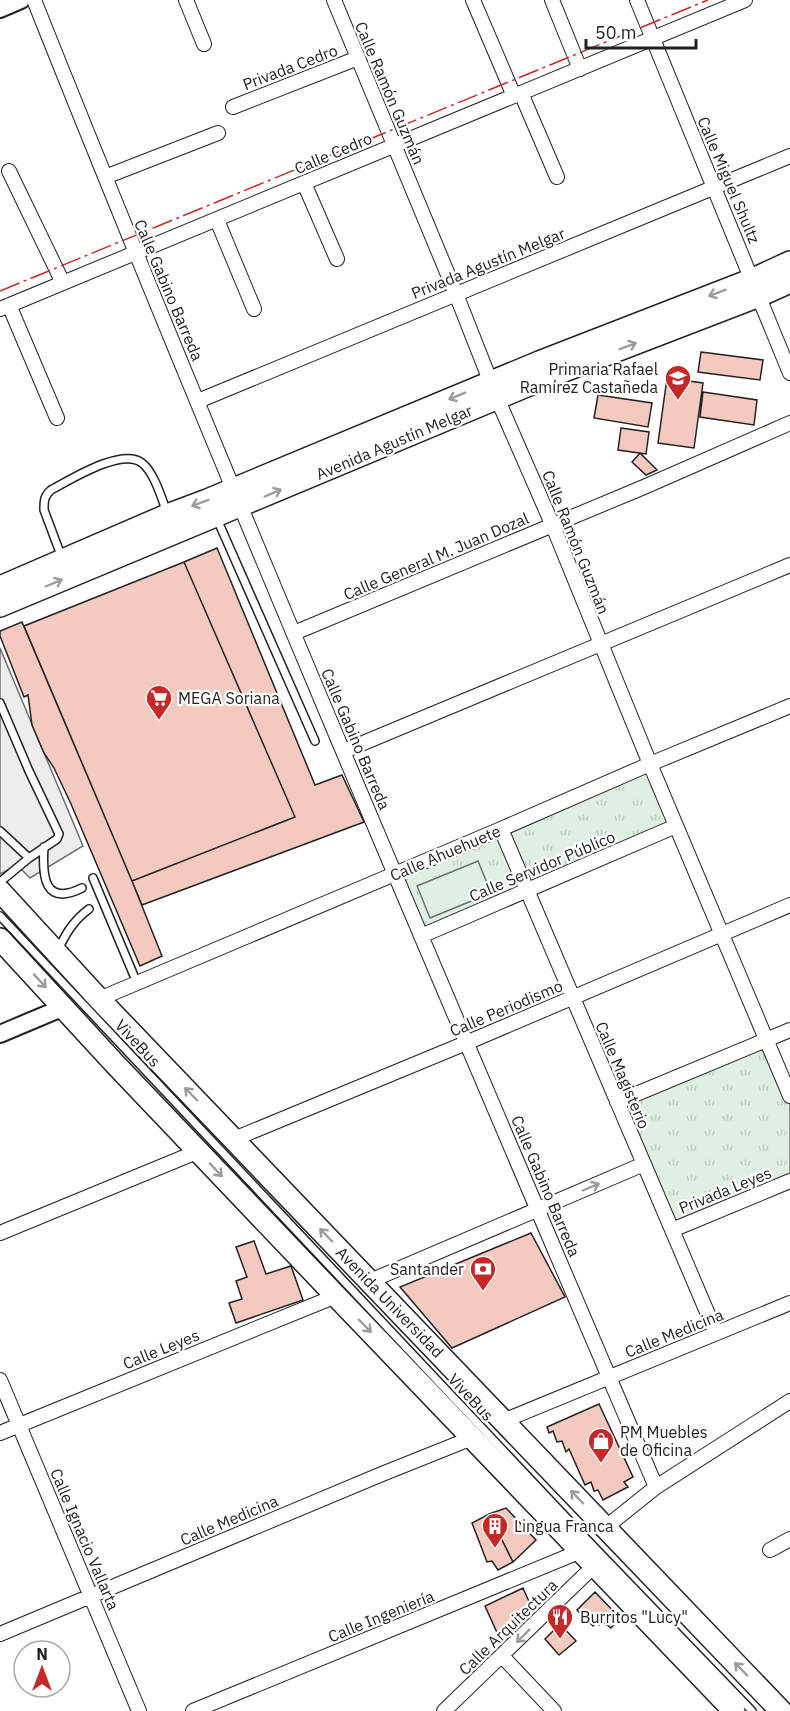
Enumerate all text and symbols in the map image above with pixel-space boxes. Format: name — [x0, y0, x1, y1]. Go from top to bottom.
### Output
scale bar — [586, 12, 696, 50]
street label: Calle Ramón Guzmán — [351, 19, 429, 167]
text: 50 m — [595, 21, 637, 44]
street label: Privada Cedro — [240, 40, 340, 94]
street label: Calle Miguel Shultz — [693, 114, 765, 246]
street label: Calle Cedro — [291, 128, 375, 178]
street label: Calle Gabino Barreda — [130, 216, 208, 364]
street label: Privada Agustín Melgar — [408, 223, 568, 303]
one-way arrow — [708, 288, 727, 299]
one-way arrow — [618, 340, 637, 351]
place label: Primaria Rafael Ramírez Castañeda — [520, 359, 658, 397]
school or university icon: Primaria Rafael Ramírez Castañeda — [663, 363, 693, 401]
one-way arrow — [449, 391, 467, 402]
street label: Avenida Agustín Melgar — [313, 400, 475, 484]
street label: Calle Ramón Guzmán — [538, 467, 614, 617]
one-way arrow — [263, 487, 282, 498]
one-way arrow — [191, 498, 209, 509]
street label: Calle General M. Juan Dozal — [340, 508, 532, 604]
one-way arrow — [45, 577, 63, 588]
street label: Calle Gabino Barreda — [317, 665, 395, 813]
supermarket icon: MEGA Soriana — [144, 683, 174, 721]
place label: MEGA Soriana — [178, 688, 280, 708]
street label: Calle Ahuehuete — [387, 821, 503, 885]
street label: Calle Servidor Público — [466, 826, 618, 906]
one-way arrow — [33, 974, 47, 989]
street label: Calle Periodismo — [447, 975, 565, 1041]
street label: ViveBus — [111, 1015, 165, 1071]
street label: Calle Magisterio — [591, 1018, 655, 1132]
one-way arrow — [184, 1087, 198, 1102]
street label: Calle Gabino Barreda — [507, 1112, 585, 1260]
one-way arrow — [209, 1162, 224, 1177]
street label: Privada Leyes — [676, 1162, 774, 1218]
one-way arrow — [581, 1181, 600, 1192]
one-way arrow — [319, 1228, 333, 1243]
street label: Avenida Universidad — [332, 1242, 448, 1362]
bank icon: Santander — [468, 1254, 498, 1292]
place label: Santander — [390, 1259, 464, 1279]
street label: Calle Medicina — [622, 1304, 727, 1362]
one-way arrow — [358, 1319, 372, 1334]
street label: Calle Leyes — [120, 1325, 202, 1373]
street label: ViveBus — [444, 1369, 498, 1425]
place label: PM Muebles de Oficina — [620, 1422, 708, 1460]
shop icon: PM Muebles de Oficina — [586, 1426, 616, 1464]
street label: Calle Ignacio Vallarta — [46, 1465, 124, 1613]
street label: Calle Medicina — [177, 1490, 281, 1550]
one-way arrow — [570, 1490, 584, 1505]
building icon: Lingua Franca — [480, 1511, 510, 1549]
place label: Lingua Franca — [514, 1516, 614, 1536]
street label: Calle Arquitectura — [454, 1575, 562, 1679]
street label: Calle Ingeniería — [325, 1585, 437, 1646]
restaurant icon: Burritos "Lucy" — [545, 1602, 575, 1640]
place label: Burritos "Lucy" — [580, 1607, 688, 1627]
one-way arrow — [516, 1628, 531, 1643]
north arrow — [12, 1639, 72, 1699]
text: N — [36, 1644, 48, 1664]
one-way arrow — [733, 1661, 748, 1676]

